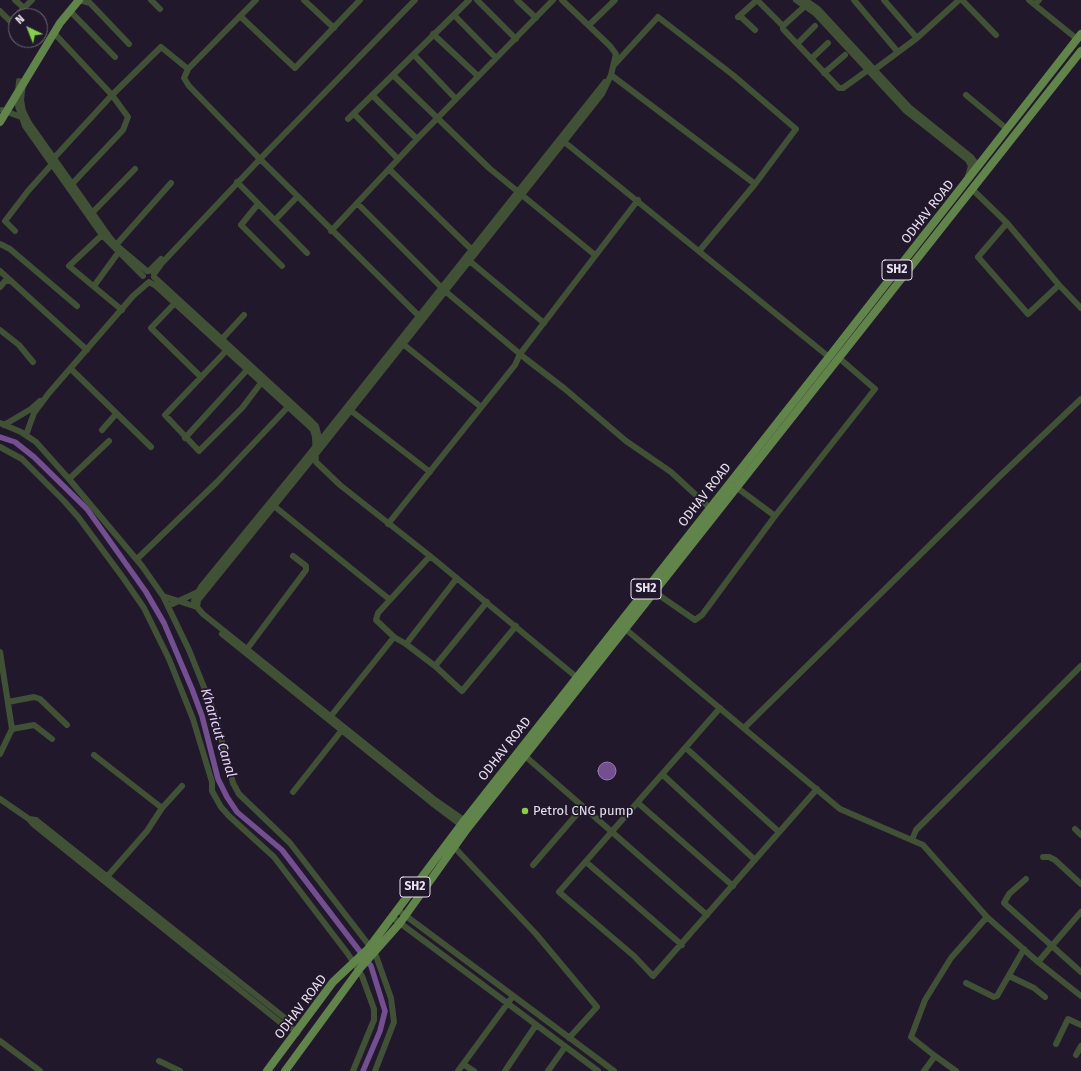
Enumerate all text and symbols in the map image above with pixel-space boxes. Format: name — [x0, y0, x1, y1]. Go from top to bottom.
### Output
north arrow — [8, 8, 48, 48]
text: N — [13, 12, 27, 27]
street label: ODHAV ROAD — [898, 177, 958, 247]
road number: SH2 — [882, 260, 912, 280]
street label: ODHAV ROAD — [675, 460, 735, 530]
road number: SH2 — [631, 579, 661, 599]
water label: Kharicut Canal — [196, 686, 240, 780]
street label: ODHAV ROAD — [475, 714, 535, 784]
place label: Petrol CNG pump — [533, 803, 633, 819]
marker: Petrol CNG pump — [520, 806, 530, 816]
road number: SH2 — [400, 877, 430, 897]
street label: ODHAV ROAD — [272, 972, 330, 1042]

